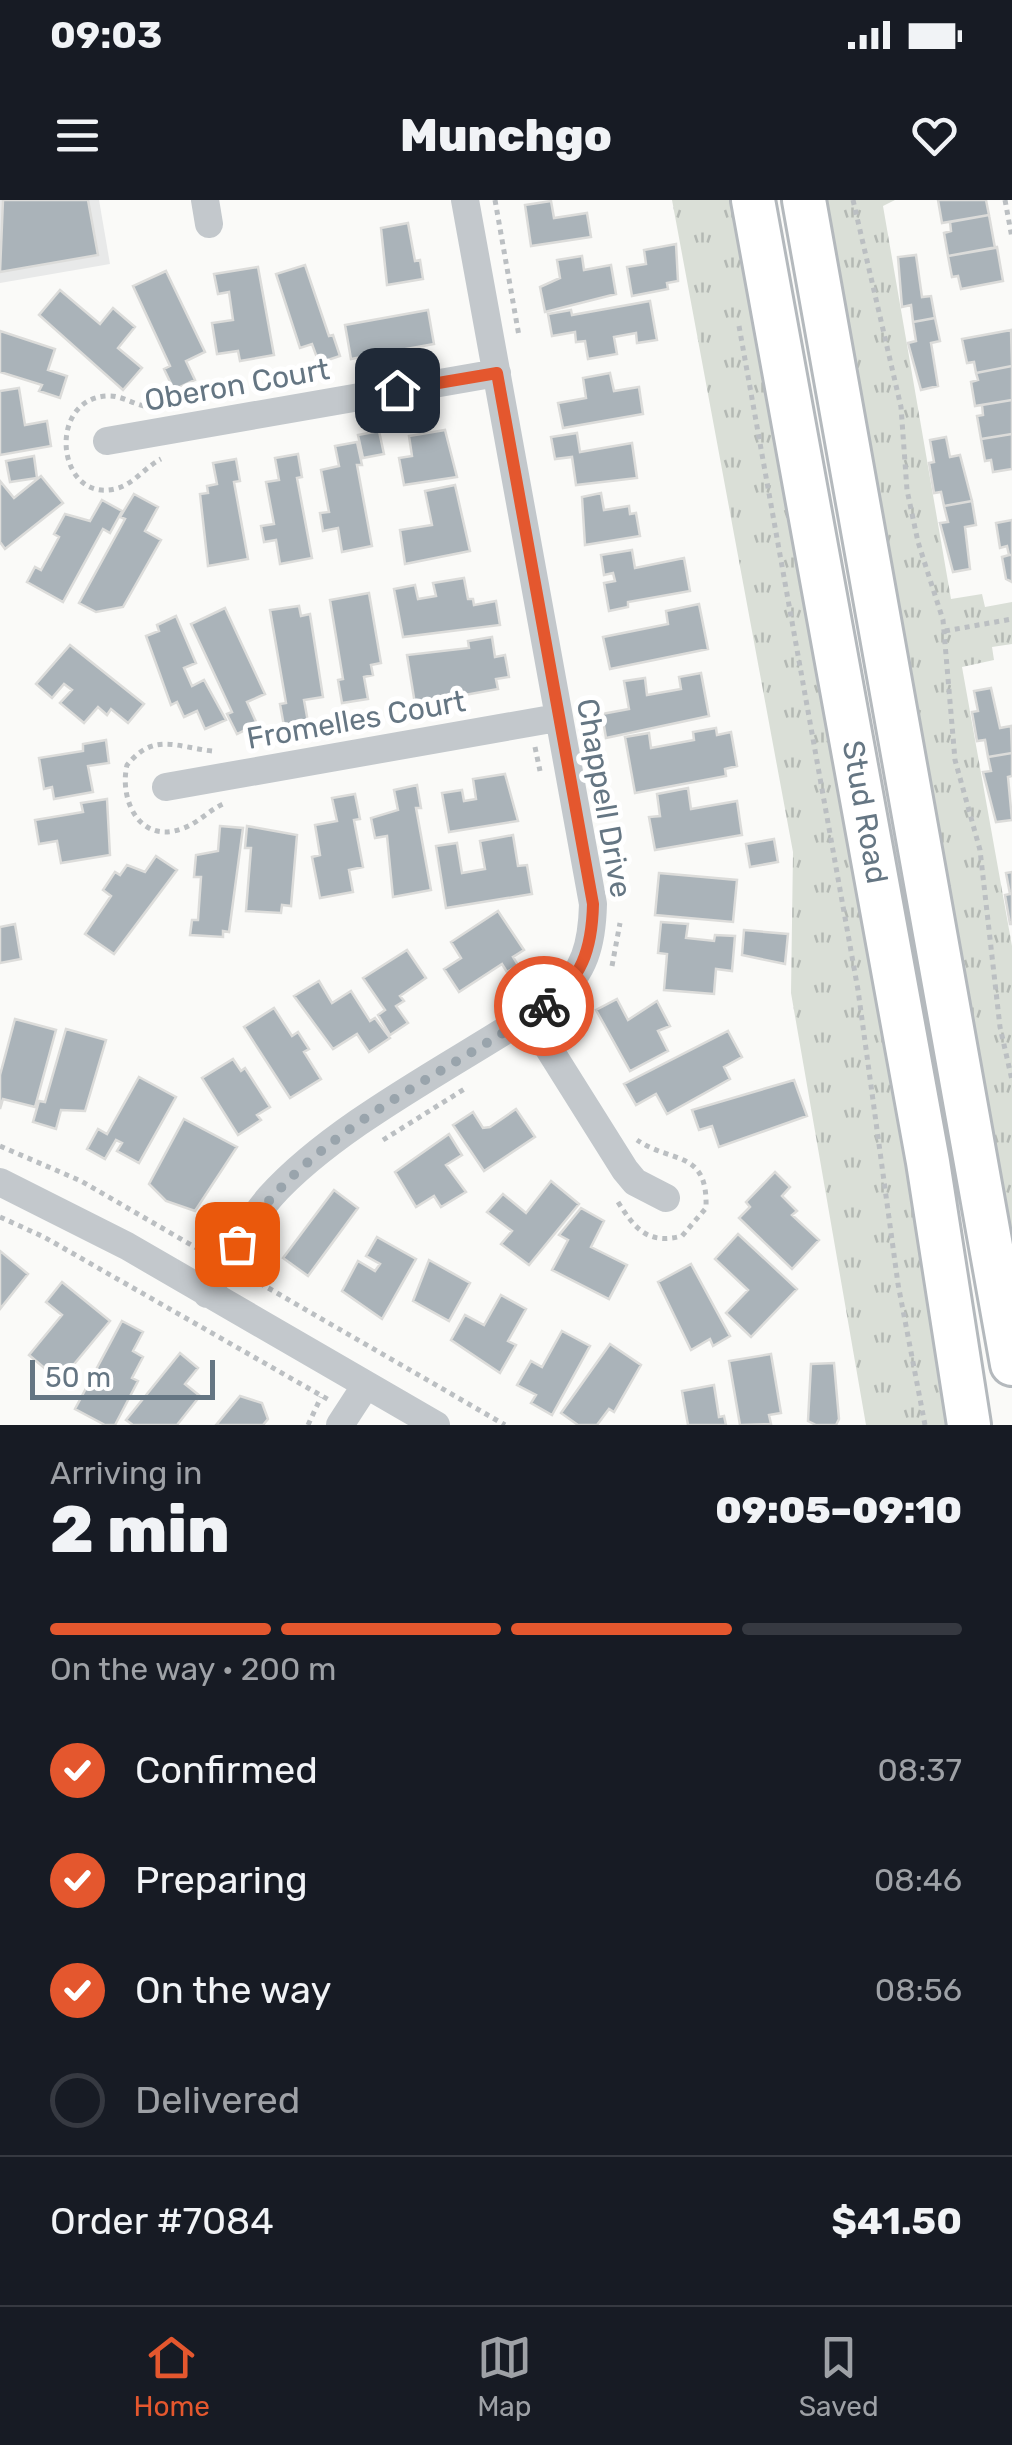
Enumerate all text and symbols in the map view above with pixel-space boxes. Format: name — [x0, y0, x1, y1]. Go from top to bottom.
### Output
text: 09:03 — [50, 12, 162, 58]
icon: menu — [50, 108, 105, 163]
icon: heart — [907, 108, 962, 163]
text: Munchgo — [400, 109, 612, 162]
pin — [355, 348, 440, 433]
street label: Oberon Court — [142, 351, 333, 419]
icon: home — [370, 363, 425, 418]
street label: Fromelles Court — [244, 683, 468, 757]
street label: Chappell Drive — [569, 696, 639, 900]
street label: Stud Road — [835, 738, 895, 886]
courier — [494, 956, 594, 1056]
icon: bike — [517, 979, 572, 1034]
pin — [195, 1202, 280, 1287]
icon: bag — [210, 1217, 265, 1272]
scale bar — [30, 1355, 215, 1400]
text: 50 m — [45, 1361, 111, 1394]
text: Arriving in — [50, 1454, 202, 1492]
text: 09:05–09:10 — [715, 1487, 962, 1533]
text: 2 min — [50, 1491, 230, 1568]
text: On the way · 200 m — [50, 1650, 337, 1688]
icon: check — [50, 1743, 105, 1798]
text: Confirmed — [135, 1747, 318, 1793]
text: 08:37 — [877, 1751, 962, 1789]
icon: check — [50, 1853, 105, 1908]
text: Preparing — [135, 1857, 308, 1903]
text: 08:46 — [874, 1861, 962, 1899]
icon: check — [50, 1963, 105, 2018]
text: On the way — [135, 1967, 331, 2013]
text: 08:56 — [875, 1971, 962, 2009]
text: Delivered — [135, 2077, 300, 2123]
text: Order #7084 — [50, 2198, 274, 2244]
text: $41.50 — [832, 2198, 962, 2244]
tab: Home — [133, 2330, 210, 2423]
tab: Map — [477, 2330, 532, 2423]
tab: Saved — [799, 2330, 879, 2423]

